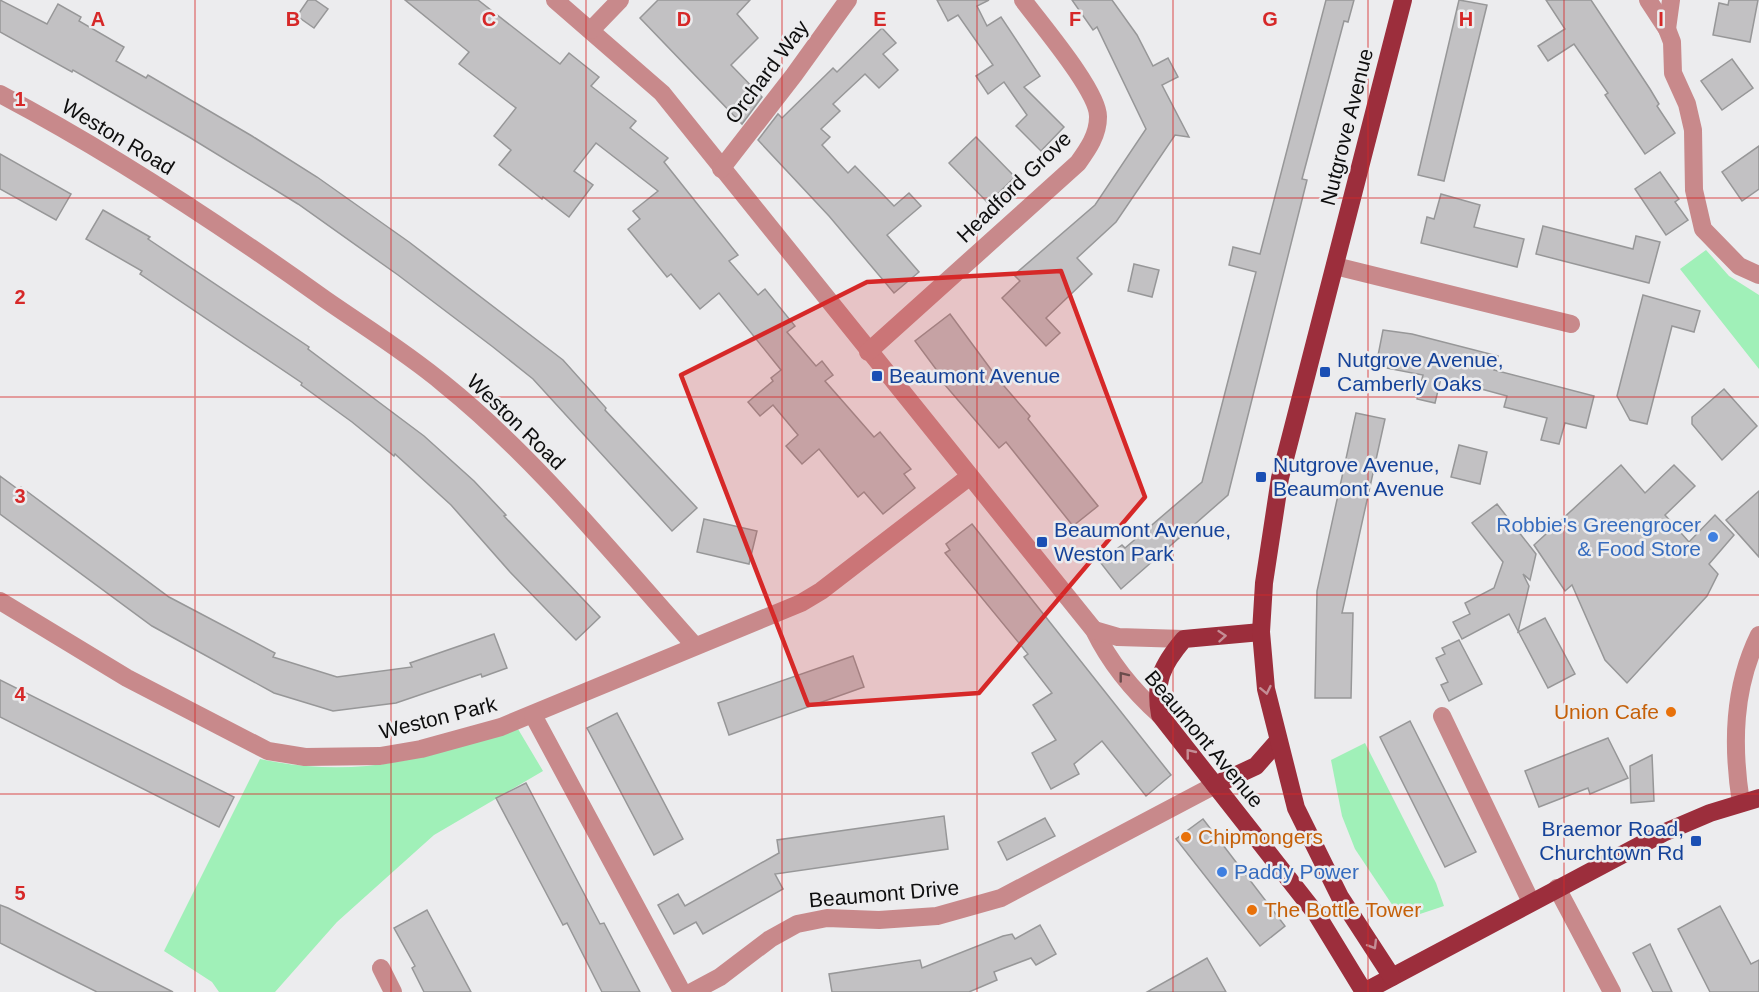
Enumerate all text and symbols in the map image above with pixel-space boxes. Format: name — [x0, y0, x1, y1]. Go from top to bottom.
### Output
text: A — [91, 8, 105, 30]
text: B — [286, 8, 300, 30]
text: C — [482, 8, 496, 30]
text: D — [677, 8, 691, 30]
text: E — [873, 8, 887, 30]
text: F — [1069, 8, 1081, 30]
text: G — [1262, 8, 1278, 30]
text: H — [1459, 8, 1473, 30]
text: I — [1658, 8, 1664, 30]
street label: Orchard Way — [720, 15, 813, 128]
street label: Nutgrove Avenue — [1316, 46, 1377, 208]
text: 1 — [14, 88, 26, 110]
street label: Weston Road — [58, 94, 179, 179]
street label: Headford Grove — [952, 126, 1075, 247]
text: 2 — [14, 286, 26, 308]
place label: Nutgrove Avenue, Camberly Oaks — [1337, 348, 1504, 395]
place label: Beaumont Avenue — [889, 364, 1060, 387]
marker: Nutgrove Avenue, Camberly Oaks — [1318, 365, 1332, 379]
street label: Weston Road — [463, 369, 570, 474]
marker: Beaumont Avenue — [870, 369, 884, 383]
place label: Nutgrove Avenue, Beaumont Avenue — [1273, 453, 1444, 500]
marker: Nutgrove Avenue, Beaumont Avenue — [1254, 470, 1268, 484]
text: 3 — [14, 485, 26, 507]
place label: Robbie's Greengrocer & Food Store — [1496, 513, 1701, 560]
place label: Beaumont Avenue, Weston Park — [1054, 518, 1231, 565]
marker: Robbie's Greengrocer & Food Store — [1706, 530, 1720, 544]
marker: Beaumont Avenue, Weston Park — [1035, 535, 1049, 549]
one-way arrow — [1218, 630, 1227, 643]
street label: Beaumont Avenue — [1141, 666, 1268, 812]
one-way arrow — [1119, 672, 1130, 683]
text: 4 — [14, 683, 26, 705]
one-way arrow — [1259, 685, 1272, 695]
street label: Weston Park — [377, 692, 499, 743]
place label: Union Cafe — [1554, 700, 1659, 723]
marker: Union Cafe — [1664, 705, 1678, 719]
one-way arrow — [1186, 749, 1197, 760]
place label: Braemor Road, Churchtown Rd — [1539, 817, 1684, 864]
place label: Chipmongers — [1198, 825, 1323, 848]
marker: Chipmongers — [1179, 830, 1193, 844]
marker: Braemor Road, Churchtown Rd — [1689, 834, 1703, 848]
place label: Paddy Power — [1234, 860, 1359, 883]
marker: Paddy Power — [1215, 865, 1229, 879]
street label: Beaumont Drive — [808, 875, 960, 912]
text: 5 — [14, 882, 26, 904]
place label: The Bottle Tower — [1264, 898, 1421, 921]
marker: The Bottle Tower — [1245, 903, 1259, 917]
one-way arrow — [1366, 939, 1378, 949]

